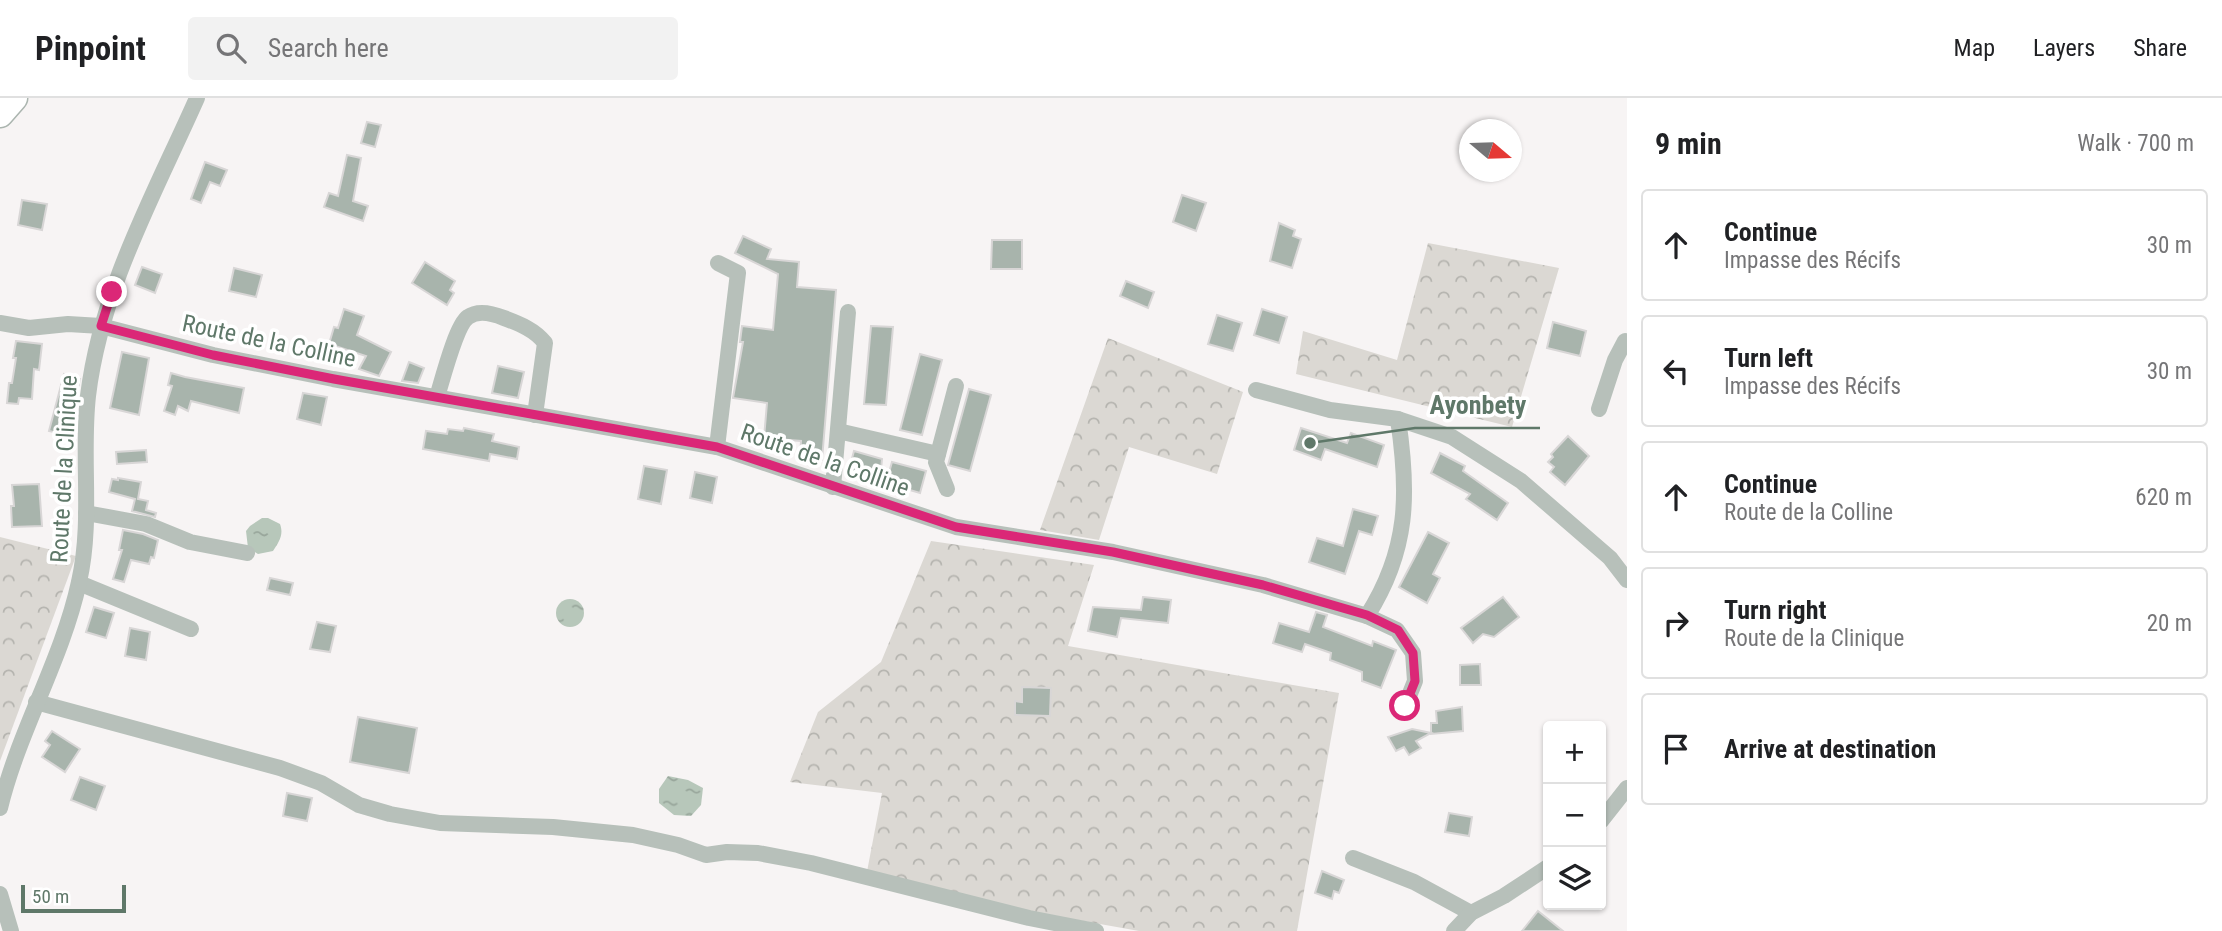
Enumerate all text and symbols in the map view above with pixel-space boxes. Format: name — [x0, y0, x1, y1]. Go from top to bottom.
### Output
search box — [188, 17, 678, 80]
text: Pinpoint — [35, 29, 146, 68]
icon: search — [212, 29, 250, 67]
text: Search here — [268, 33, 389, 63]
text: Map — [1954, 34, 1995, 62]
text: Layers — [2033, 34, 2095, 62]
text: Share — [2133, 34, 2187, 62]
north arrow — [1459, 119, 1522, 182]
text: 9 min — [1655, 126, 1722, 161]
text: Walk · 700 m — [2077, 130, 2194, 157]
text: Continue — [1724, 217, 1817, 247]
icon: ahead — [1657, 226, 1695, 264]
text: 30 m — [2147, 232, 2192, 259]
text: Impasse des Récifs — [1724, 247, 1901, 274]
route end — [96, 276, 127, 307]
street label: Route de la Colline — [180, 309, 358, 373]
text: Turn left — [1724, 343, 1813, 373]
icon: left — [1657, 352, 1695, 390]
text: 30 m — [2147, 358, 2192, 385]
text: Impasse des Récifs — [1724, 373, 1901, 400]
street label: Route de la Clinique — [45, 374, 83, 564]
callout: Ayonbety — [1415, 381, 1540, 428]
text: Ayonbety — [1430, 390, 1527, 420]
street label: Route de la Colline — [737, 418, 913, 502]
text: Continue — [1724, 469, 1817, 499]
icon: ahead — [1657, 478, 1695, 516]
text: 620 m — [2135, 484, 2192, 511]
text: Route de la Colline — [1724, 499, 1893, 526]
text: Turn right — [1724, 595, 1826, 625]
icon: right — [1657, 604, 1695, 642]
text: 20 m — [2147, 610, 2192, 637]
text: Route de la Clinique — [1724, 625, 1904, 652]
route start — [1389, 690, 1420, 721]
map controls — [1543, 721, 1606, 910]
button: + — [1543, 721, 1606, 784]
icon: arrive — [1657, 730, 1695, 768]
text: Arrive at destination — [1724, 734, 1936, 764]
button: − — [1543, 784, 1606, 847]
button: layers — [1543, 847, 1606, 910]
scale bar — [21, 882, 126, 914]
text: 50 m — [32, 885, 69, 908]

